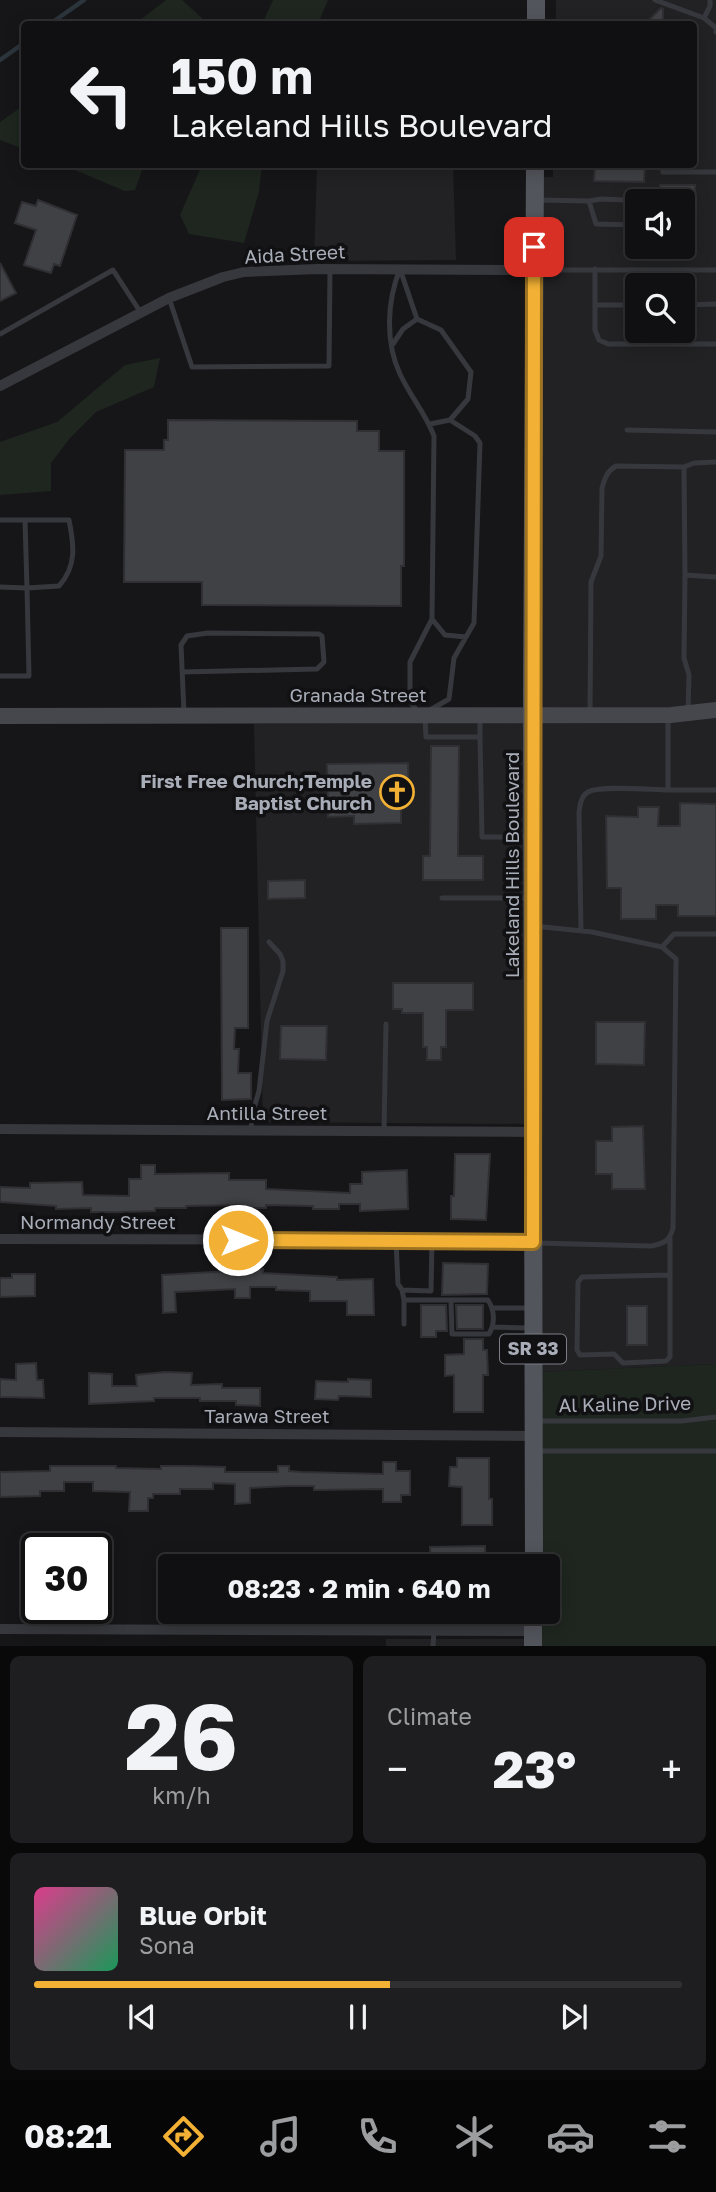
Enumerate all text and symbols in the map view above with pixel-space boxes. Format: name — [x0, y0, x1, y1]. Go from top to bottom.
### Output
text: 150 m — [171, 46, 313, 105]
icon: left — [56, 49, 147, 140]
text: Lakeland Hills Boulevard — [171, 106, 552, 144]
map controls — [625, 189, 695, 343]
button: sound — [625, 189, 695, 259]
pin — [504, 217, 564, 277]
icon: arrive — [515, 228, 553, 266]
street label: Aida Street — [244, 239, 346, 268]
button: search — [625, 273, 695, 343]
street label: Granada Street — [289, 683, 427, 706]
street label: Lakeland Hills Boulevard — [500, 752, 523, 978]
place label: First Free Church;Temple Baptist Church — [140, 769, 372, 814]
church icon: First Free Church;Temple Baptist Church — [378, 773, 416, 811]
street label: Antilla Street — [207, 1101, 327, 1124]
position arrow — [201, 1203, 275, 1277]
street label: Normandy Street — [20, 1210, 176, 1233]
road number: SR 33 — [500, 1334, 566, 1364]
street label: Al Kaline Drive — [559, 1391, 691, 1416]
street label: Tarawa Street — [204, 1404, 330, 1427]
speed limit sign: 30 — [21, 1533, 112, 1624]
text: 08:23 · 2 min · 640 m — [227, 1573, 491, 1604]
text: 26 — [125, 1681, 238, 1790]
text: Climate — [387, 1702, 472, 1730]
text: 23° — [493, 1737, 576, 1799]
text: − — [387, 1746, 408, 1791]
text: + — [661, 1746, 682, 1791]
text: km/h — [152, 1781, 211, 1809]
text: Blue Orbit — [139, 1900, 267, 1931]
text: Sona — [139, 1931, 195, 1959]
icon: previous — [123, 1998, 161, 2036]
icon: pause — [339, 1998, 377, 2036]
icon: next — [555, 1998, 593, 2036]
icon: directions — [159, 2112, 208, 2161]
icon: music — [256, 2112, 305, 2161]
icon: phone — [353, 2112, 402, 2161]
icon: climate — [450, 2112, 499, 2161]
icon: car — [546, 2112, 595, 2161]
icon: filters — [643, 2112, 692, 2161]
text: 08:21 — [24, 2117, 111, 2155]

